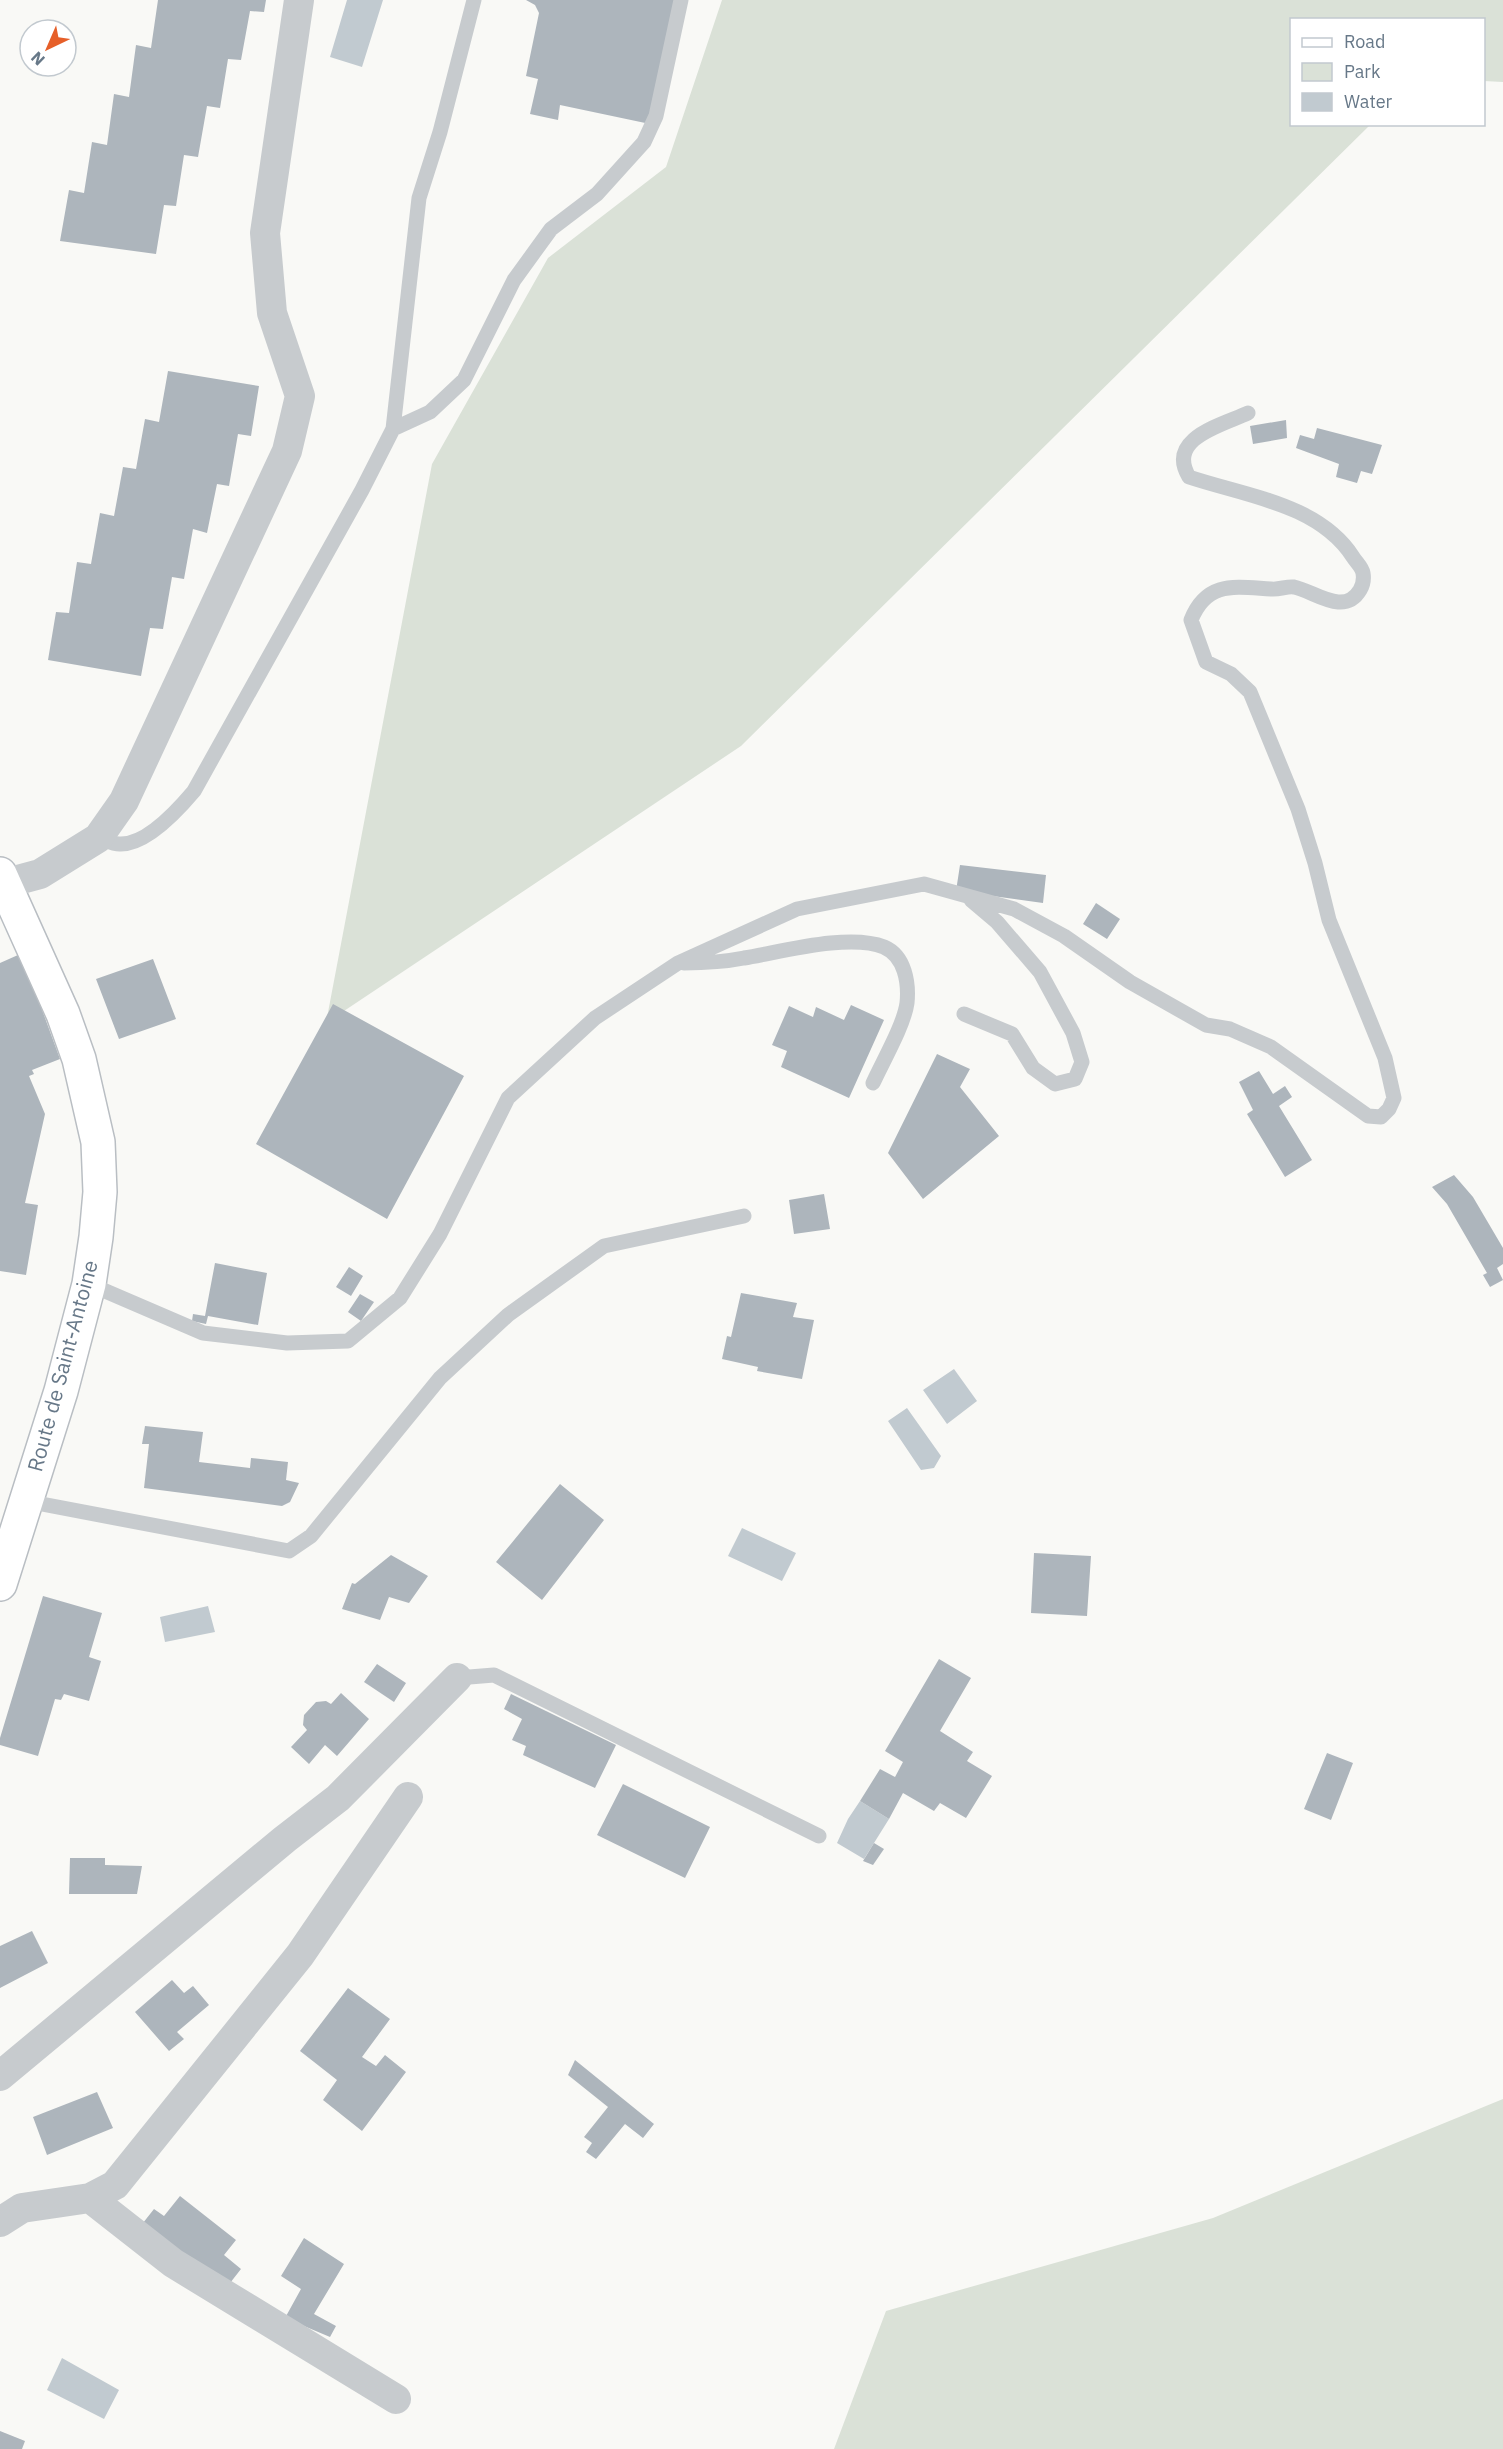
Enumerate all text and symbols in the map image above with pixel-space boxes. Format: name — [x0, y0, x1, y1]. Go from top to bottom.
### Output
north arrow — [18, 18, 78, 78]
legend — [1290, 18, 1485, 126]
text: Road — [1344, 30, 1385, 53]
text: N — [26, 48, 49, 70]
text: Park — [1344, 60, 1381, 83]
text: Water — [1344, 90, 1393, 113]
street label: Route de Saint-Antoine — [20, 1257, 104, 1475]

